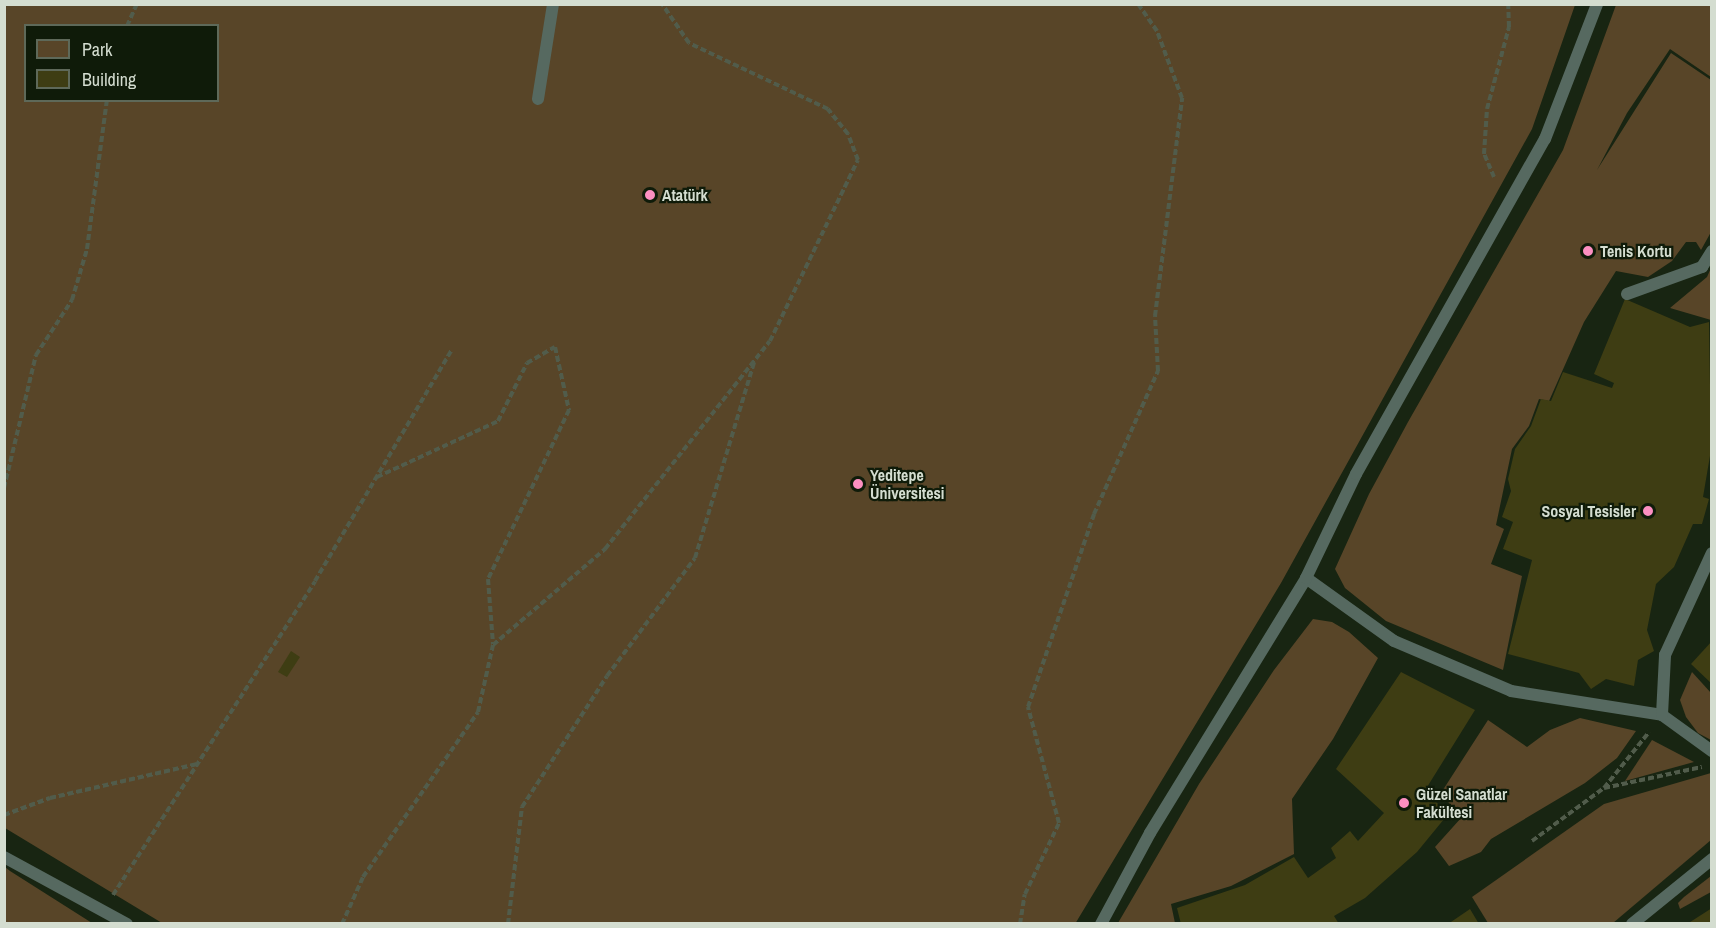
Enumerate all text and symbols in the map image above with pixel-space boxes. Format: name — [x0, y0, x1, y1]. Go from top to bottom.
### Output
legend — [24, 24, 219, 102]
text: Park — [82, 37, 112, 62]
text: Building — [82, 67, 136, 92]
place label: Atatürk — [662, 185, 708, 205]
marker: Atatürk — [643, 188, 657, 202]
place label: Tenis Kortu — [1600, 241, 1672, 261]
marker: Tenis Kortu — [1581, 244, 1595, 258]
place label: Yeditepe Üniversitesi — [870, 465, 944, 503]
marker: Yeditepe Üniversitesi — [851, 477, 865, 491]
place label: Sosyal Tesisler — [1541, 501, 1636, 521]
marker: Sosyal Tesisler — [1641, 504, 1655, 518]
place label: Güzel Sanatlar Fakültesi — [1416, 784, 1507, 822]
marker: Güzel Sanatlar Fakültesi — [1397, 796, 1411, 810]

